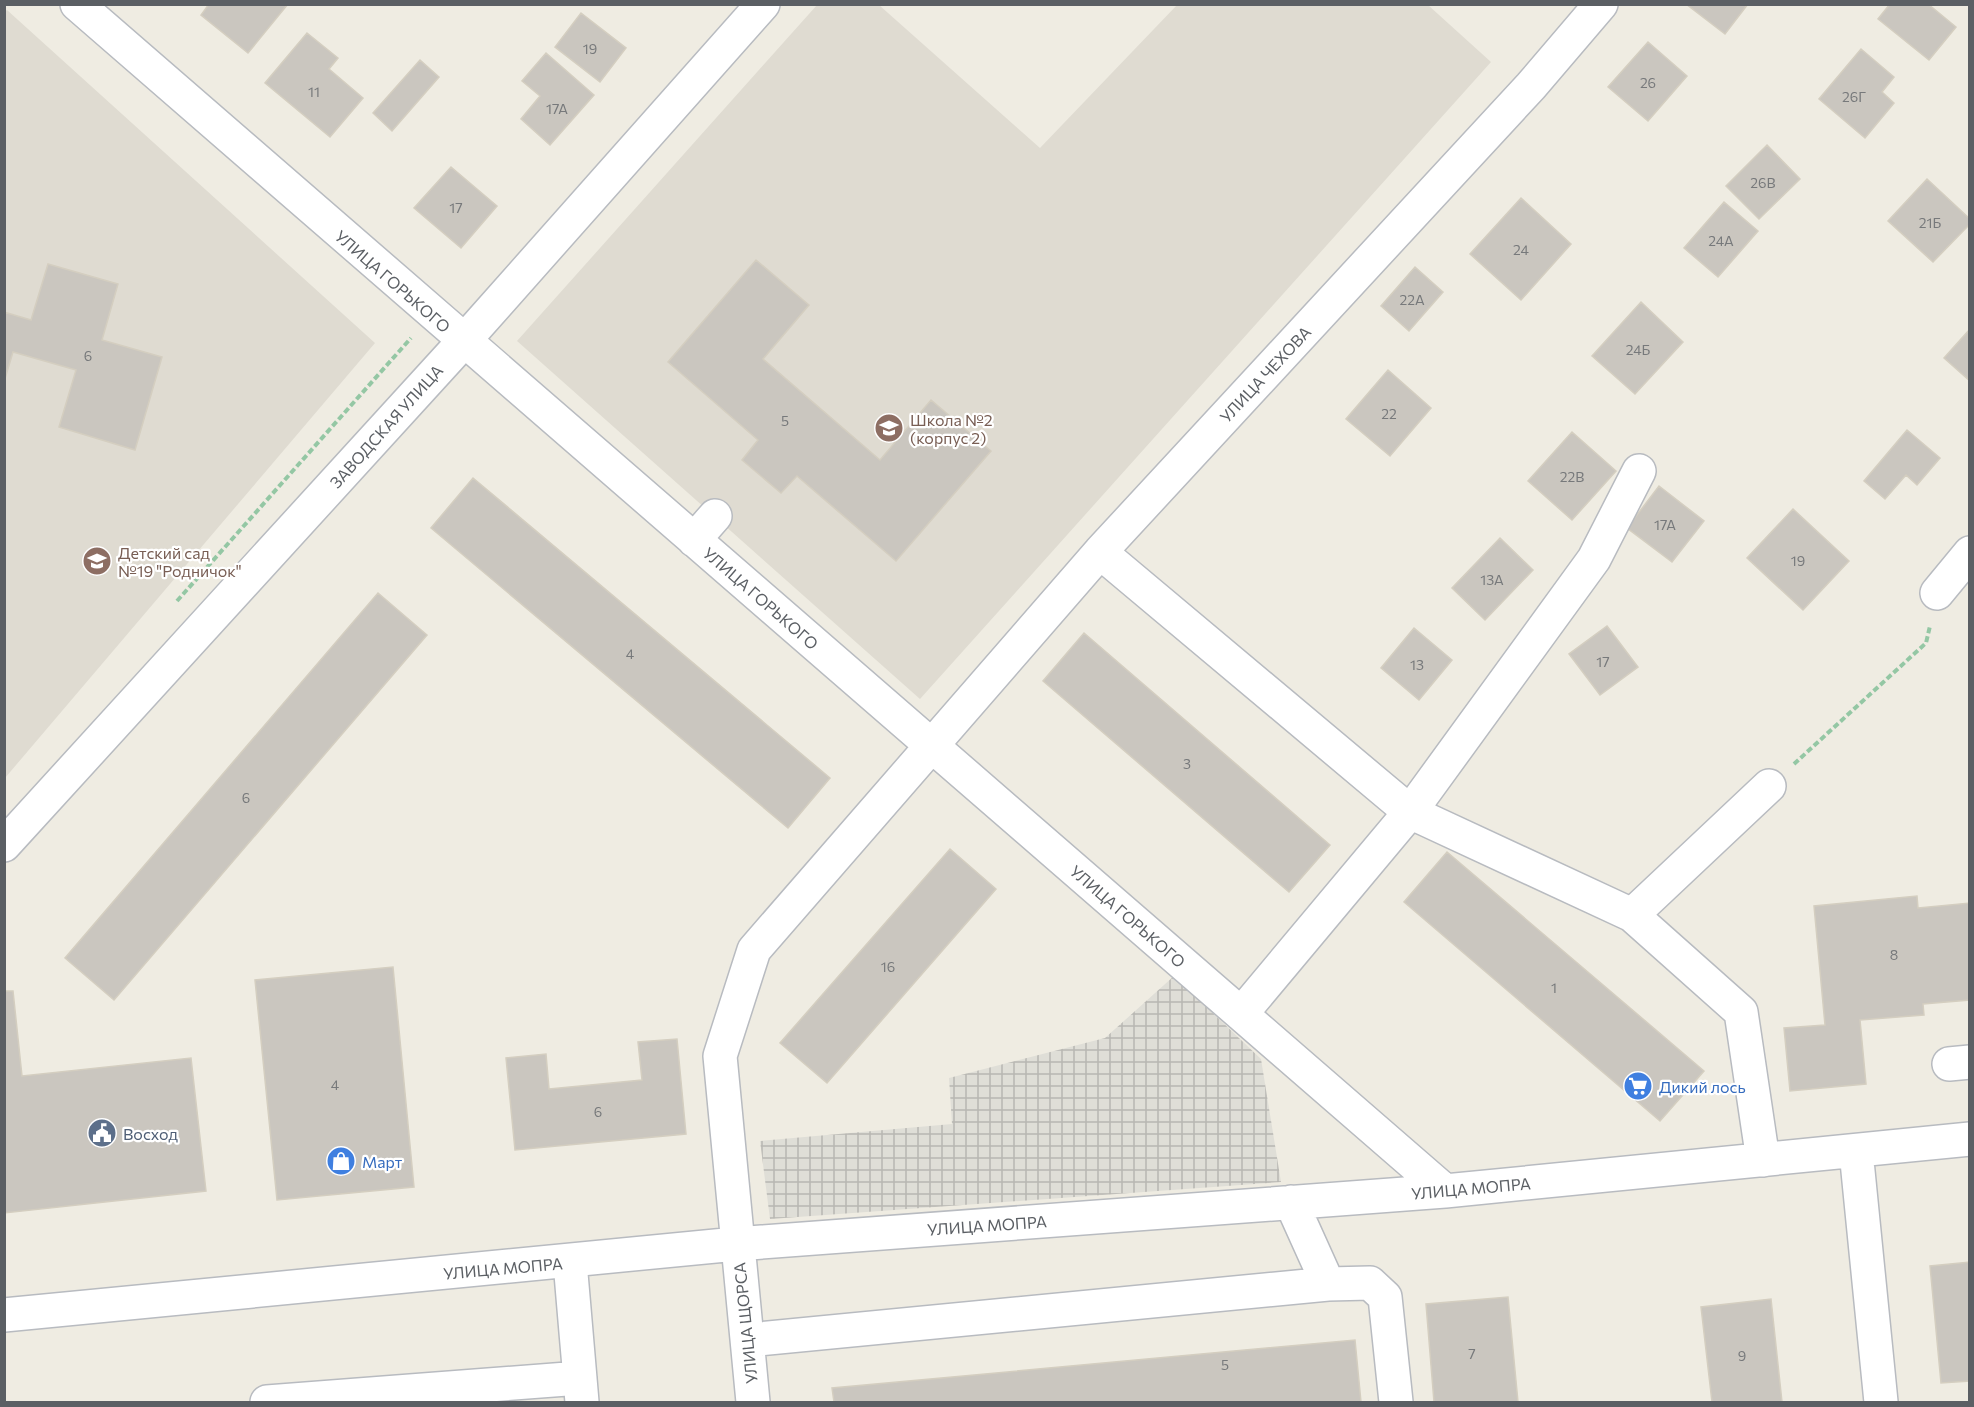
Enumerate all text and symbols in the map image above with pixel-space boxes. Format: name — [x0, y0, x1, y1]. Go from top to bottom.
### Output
house number: 19 — [583, 40, 597, 57]
house number: 26 — [1640, 74, 1656, 91]
house number: 11 — [308, 83, 320, 100]
house number: 26Г — [1842, 88, 1866, 105]
house number: 17А — [546, 100, 568, 117]
house number: 26В — [1750, 174, 1776, 191]
house number: 17 — [449, 199, 463, 216]
house number: 21Б — [1919, 214, 1941, 231]
street label: УЛИЦА ГОРЬКОГО — [332, 226, 454, 336]
house number: 24А — [1708, 232, 1734, 249]
house number: 24 — [1513, 241, 1530, 258]
house number: 22А — [1399, 291, 1425, 308]
street label: УЛИЦА ЧЕХОВА — [1216, 322, 1314, 426]
house number: 24Б — [1626, 341, 1651, 358]
house number: 6 — [84, 347, 92, 364]
street label: ЗАВОДСКАЯ УЛИЦА — [326, 361, 446, 491]
house number: 22 — [1381, 405, 1397, 422]
place label: Школа №2 (корпус 2) — [910, 410, 993, 447]
house number: 5 — [781, 412, 789, 429]
school or university icon: Школа №2 (корпус 2) — [873, 412, 905, 444]
house number: 22В — [1560, 468, 1584, 485]
house number: 17А — [1654, 516, 1676, 533]
place label: Детский сад №19 "Родничок" — [118, 543, 242, 580]
street label: УЛИЦА ГОРЬКОГО — [700, 543, 822, 653]
school or university icon: Детский сад №19 "Родничок" — [81, 545, 113, 577]
house number: 19 — [1791, 552, 1805, 569]
house number: 13А — [1480, 571, 1504, 588]
house number: 4 — [626, 645, 635, 662]
house number: 17 — [1596, 653, 1610, 670]
house number: 13 — [1410, 656, 1424, 673]
house number: 3 — [1183, 755, 1191, 772]
house number: 6 — [242, 789, 250, 806]
street label: УЛИЦА ГОРЬКОГО — [1067, 861, 1189, 971]
house number: 8 — [1890, 946, 1898, 963]
house number: 16 — [881, 958, 895, 975]
house number: 1 — [1551, 979, 1557, 996]
supermarket icon: Дикий лось — [1622, 1070, 1654, 1102]
house number: 4 — [331, 1076, 340, 1093]
place label: Дикий лось — [1659, 1077, 1746, 1096]
house number: 6 — [594, 1103, 602, 1120]
public building icon: Восход — [86, 1117, 118, 1149]
place label: Восход — [123, 1124, 178, 1143]
shop icon: Март — [325, 1145, 357, 1177]
place label: Март — [362, 1152, 403, 1171]
street label: УЛИЦА МОПРА — [1410, 1173, 1532, 1203]
street label: УЛИЦА МОПРА — [926, 1211, 1048, 1239]
street label: УЛИЦА МОПРА — [442, 1253, 564, 1283]
street label: УЛИЦА ЩОРСА — [729, 1261, 761, 1385]
house number: 7 — [1468, 1345, 1476, 1362]
house number: 9 — [1738, 1347, 1746, 1364]
house number: 5 — [1221, 1356, 1229, 1373]

